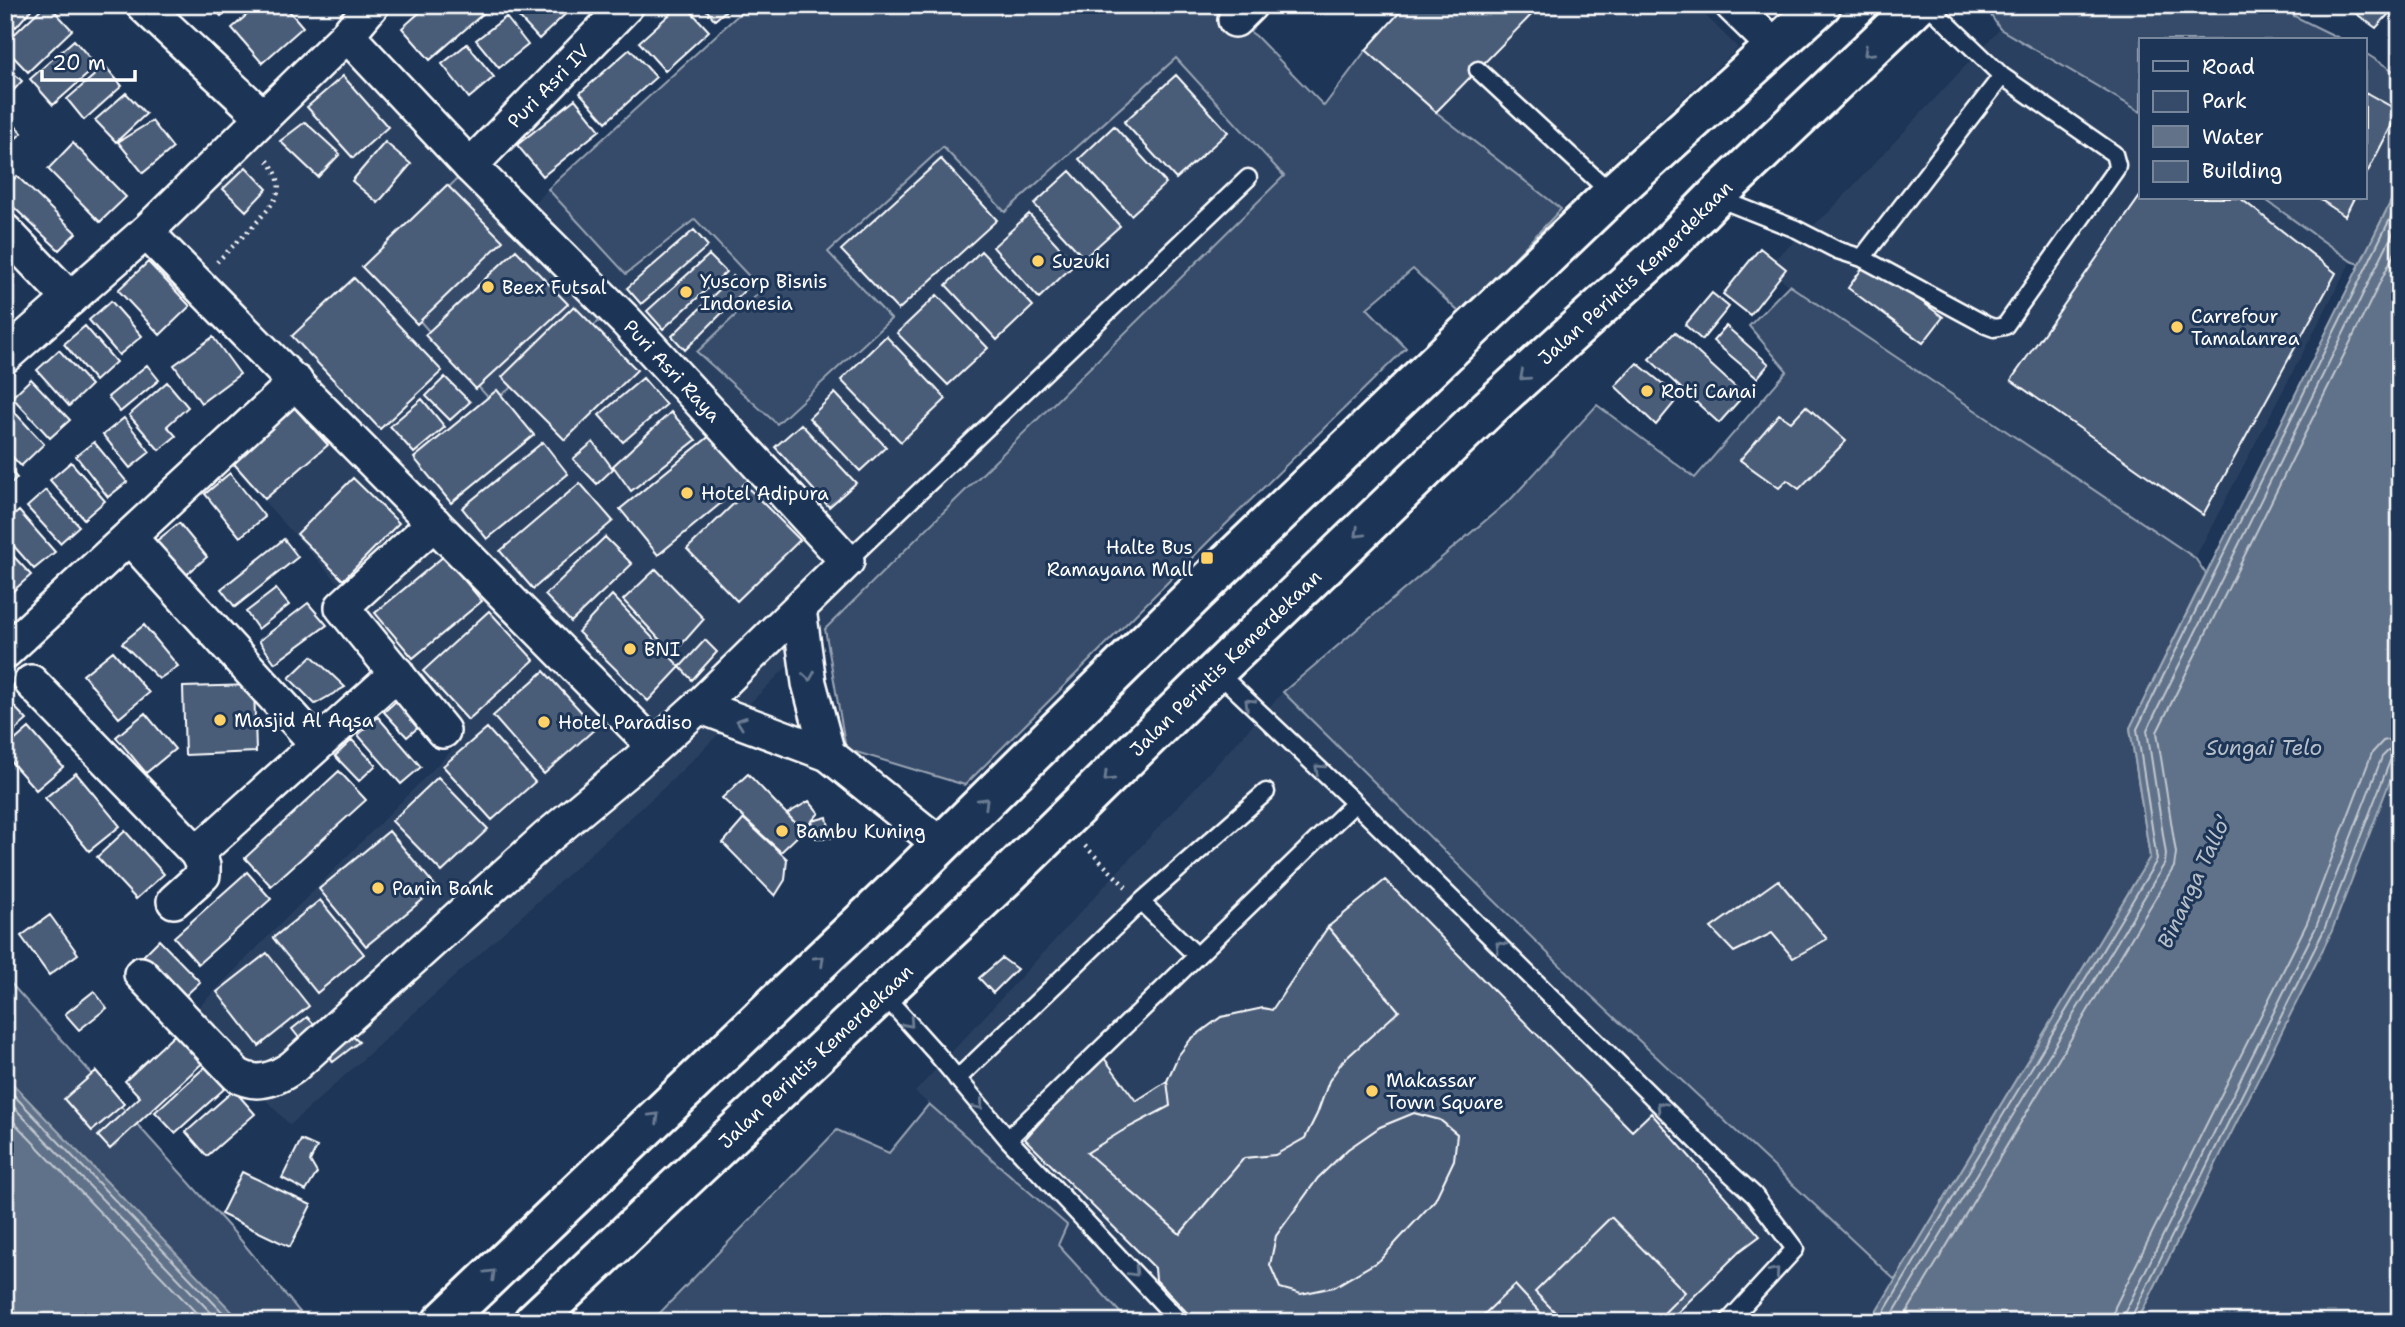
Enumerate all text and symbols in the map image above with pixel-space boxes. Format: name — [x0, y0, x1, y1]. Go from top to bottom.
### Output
scale bar — [42, 38, 135, 82]
street label: Puri Asri IV — [502, 38, 595, 133]
legend — [2139, 38, 2366, 200]
one-way arrow — [1863, 44, 1876, 57]
text: 20 m — [52, 49, 106, 77]
text: Road — [2202, 53, 2255, 81]
text: Park — [2202, 87, 2247, 115]
text: Water — [2202, 123, 2264, 151]
text: Building — [2202, 157, 2282, 185]
street label: Jalan Perintis Kemerdekaan — [1533, 175, 1737, 370]
place label: Suzuki — [1052, 249, 1110, 274]
marker: Suzuki — [1030, 253, 1046, 269]
place label: Yuscorp Bisnis Indonesia — [700, 269, 827, 316]
place label: Beex Futsal — [502, 275, 607, 300]
marker: Beex Futsal — [480, 279, 496, 295]
marker: Yuscorp Bisnis Indonesia — [678, 284, 694, 300]
place label: Carrefour Tamalanrea — [2191, 304, 2300, 351]
street label: Puri Asri Raya — [618, 314, 726, 428]
marker: Carrefour Tamalanrea — [2169, 319, 2185, 335]
one-way arrow — [1519, 368, 1532, 381]
place label: Roti Canai — [1661, 379, 1757, 404]
marker: Roti Canai — [1639, 383, 1655, 399]
place label: Hotel Adipura — [701, 481, 829, 506]
marker: Hotel Adipura — [679, 485, 695, 501]
one-way arrow — [1354, 525, 1367, 538]
place label: Halte Bus Ramayana Mall — [1047, 535, 1193, 582]
marker: Halte Bus Ramayana Mall — [1199, 550, 1215, 566]
street label: Jalan Perintis Kemerdekaan — [1124, 564, 1327, 762]
place label: BNI — [644, 637, 680, 662]
marker: BNI — [622, 641, 638, 657]
one-way arrow — [801, 670, 816, 682]
one-way arrow — [1244, 698, 1257, 711]
place label: Masjid Al Aqsa — [234, 708, 374, 733]
place label: Hotel Paradiso — [558, 710, 692, 735]
marker: Masjid Al Aqsa — [212, 712, 228, 728]
marker: Hotel Paradiso — [536, 714, 552, 730]
one-way arrow — [736, 716, 748, 730]
water label: Sungai Telo — [2206, 734, 2322, 762]
one-way arrow — [1314, 765, 1327, 778]
one-way arrow — [1104, 769, 1117, 782]
one-way arrow — [976, 798, 989, 811]
water label: Binanga Tallo' — [2151, 811, 2237, 953]
place label: Bambu Kuning — [796, 819, 926, 844]
marker: Bambu Kuning — [774, 823, 790, 839]
place label: Panin Bank — [392, 876, 494, 901]
marker: Panin Bank — [370, 880, 386, 896]
one-way arrow — [1495, 941, 1508, 954]
one-way arrow — [811, 955, 824, 968]
street label: Jalan Perintis Kemerdekaan — [713, 959, 918, 1154]
one-way arrow — [900, 1015, 913, 1028]
place label: Makassar Town Square — [1386, 1068, 1504, 1115]
marker: Makassar Town Square — [1364, 1083, 1380, 1099]
one-way arrow — [971, 1097, 983, 1110]
one-way arrow — [1656, 1101, 1669, 1114]
one-way arrow — [647, 1112, 660, 1125]
one-way arrow — [1125, 1264, 1138, 1277]
one-way arrow — [1767, 1268, 1779, 1281]
one-way arrow — [483, 1270, 496, 1283]

